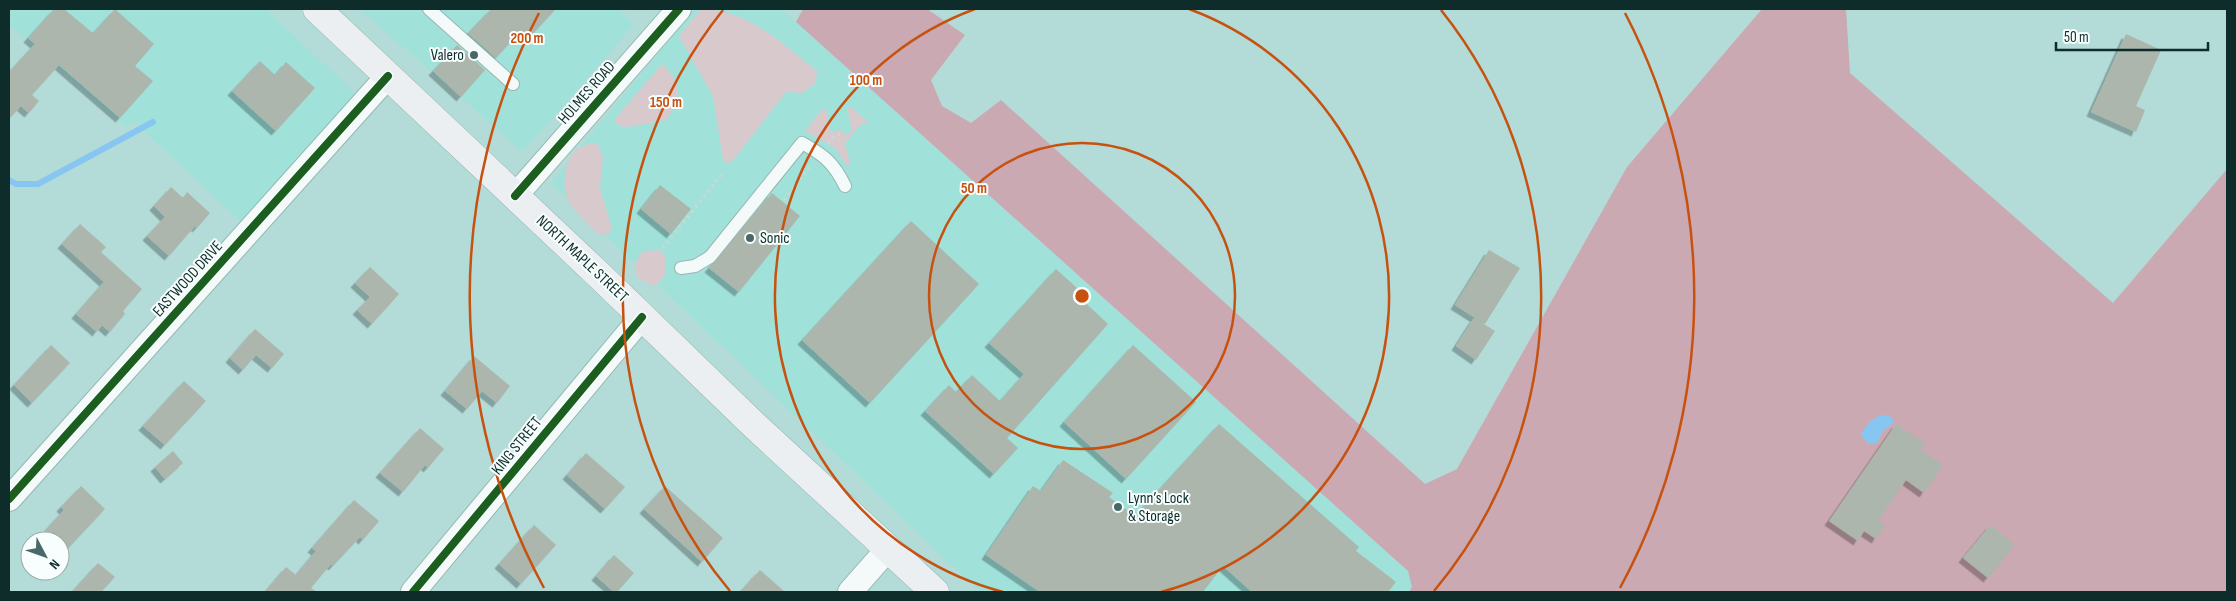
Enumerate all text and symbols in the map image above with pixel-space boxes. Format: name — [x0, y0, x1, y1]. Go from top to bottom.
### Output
scale bar — [2056, 20, 2208, 52]
text: 50 m — [2064, 28, 2089, 47]
text: 200 m — [510, 29, 544, 48]
place label: Valero — [431, 46, 464, 65]
marker: Valero — [468, 49, 480, 61]
street label: HOLMES ROAD — [554, 58, 620, 128]
text: 100 m — [850, 71, 882, 90]
text: 150 m — [650, 93, 682, 112]
text: 50 m — [961, 179, 987, 198]
street label: NORTH MAPLE STREET — [532, 212, 632, 307]
place label: Sonic — [760, 229, 790, 248]
marker: Sonic — [744, 232, 756, 244]
street label: EASTWOOD DRIVE — [149, 237, 227, 321]
centre of rings — [1073, 287, 1091, 305]
street label: KING STREET — [488, 413, 547, 479]
place label: Lynn’s Lock & Storage — [1128, 489, 1189, 526]
marker: Lynn’s Lock & Storage — [1112, 501, 1124, 513]
north arrow — [20, 531, 70, 581]
text: N — [46, 556, 63, 573]

